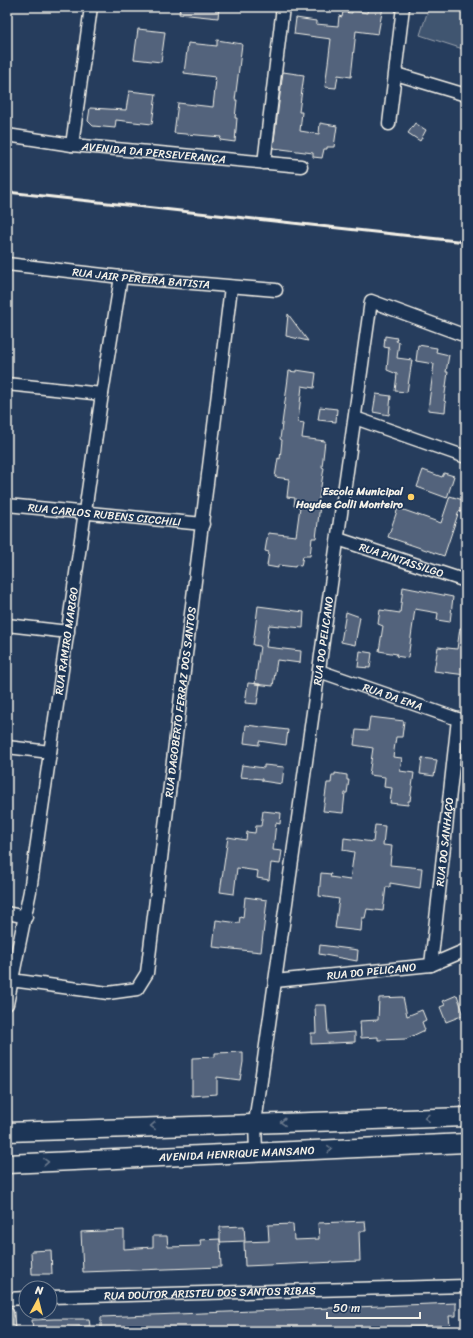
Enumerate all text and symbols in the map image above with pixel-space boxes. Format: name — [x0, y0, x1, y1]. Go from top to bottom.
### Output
street label: AVENIDA DA PERSEVERANÇA — [80, 136, 227, 169]
street label: RUA JAIR PEREIRA BATISTA — [71, 262, 211, 294]
place label: Escola Municipal Haydee Colli Monteiro — [295, 482, 404, 514]
marker: Escola Municipal Haydee Colli Monteiro — [406, 492, 416, 502]
street label: RUA CARLOS RUBENS CICCHILI — [27, 498, 183, 531]
street label: RUA PINTASSILGO — [357, 537, 447, 583]
street label: RUA RAMIRO MARIGO — [49, 586, 83, 696]
street label: RUA DO PELICANO — [307, 595, 339, 687]
street label: RUA DAGOBERTO FERRAZ DOS SANTOS — [159, 605, 201, 799]
street label: RUA DA EMA — [360, 677, 425, 716]
street label: RUA DO SANHAÇO — [430, 796, 459, 887]
street label: RUA DO PELICANO — [326, 957, 417, 985]
one-way arrow — [424, 1114, 430, 1122]
one-way arrow — [280, 1118, 286, 1127]
one-way arrow — [150, 1122, 156, 1131]
street label: AVENIDA HENRIQUE MANSANO — [157, 1140, 315, 1167]
one-way arrow — [327, 1145, 333, 1153]
one-way arrow — [43, 1158, 49, 1167]
north arrow — [18, 1280, 58, 1320]
street label: RUA DOUTOR ARISTEU DOS SANTOS RIBAS — [104, 1280, 316, 1305]
text: N — [33, 1281, 44, 1301]
scale bar — [327, 1294, 420, 1320]
text: 50 m — [333, 1297, 360, 1319]

